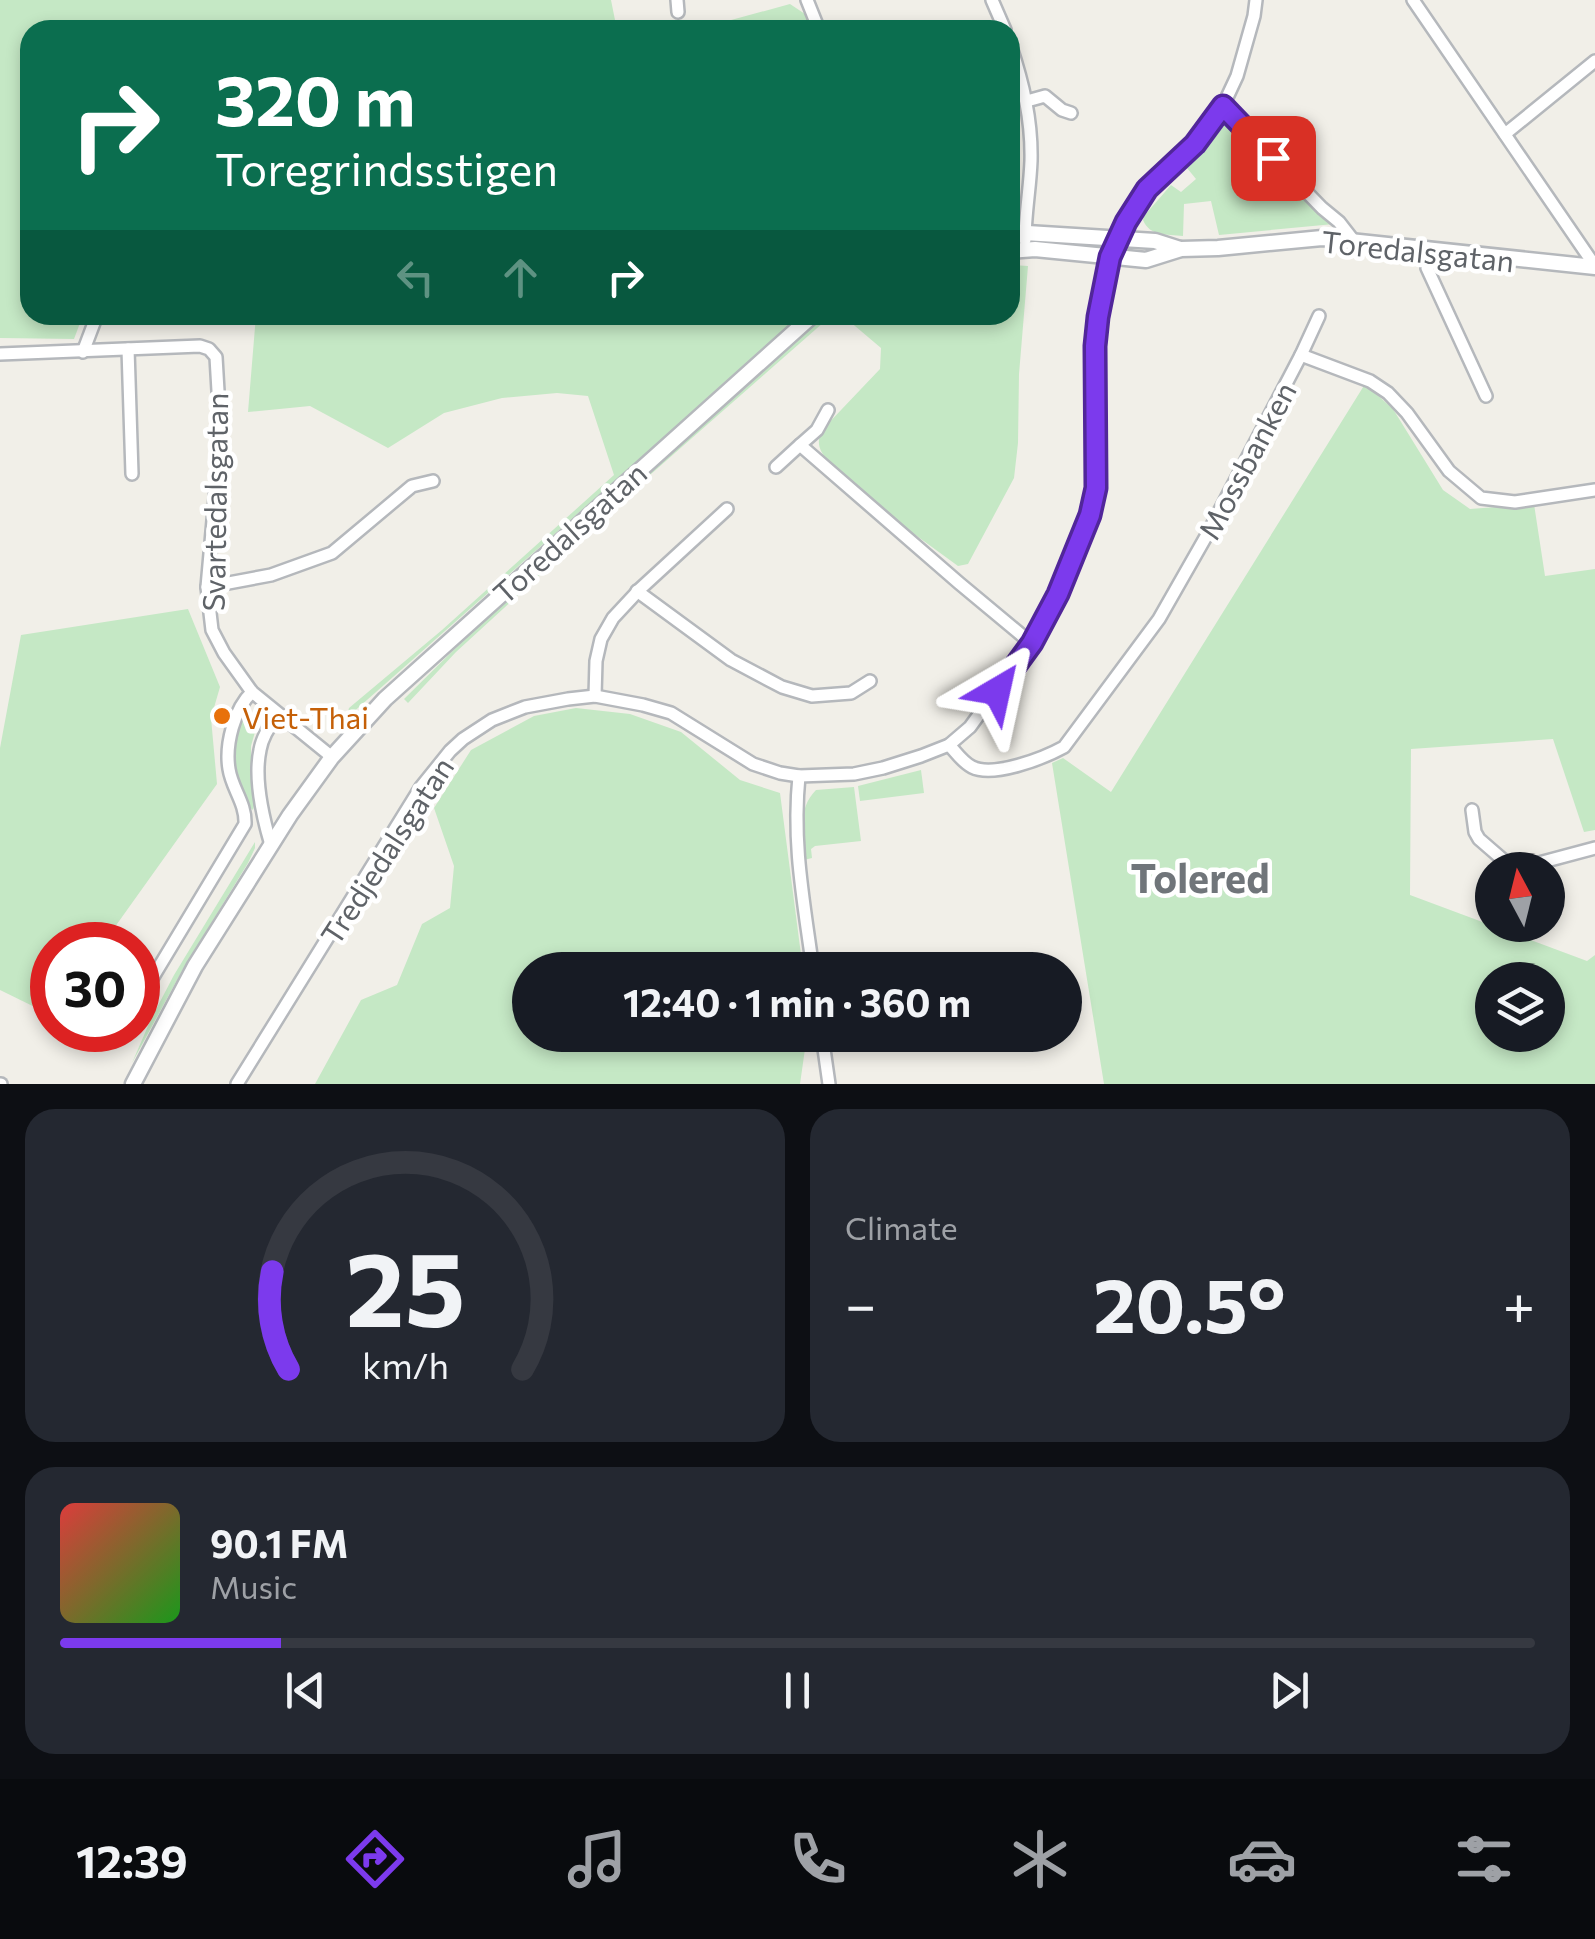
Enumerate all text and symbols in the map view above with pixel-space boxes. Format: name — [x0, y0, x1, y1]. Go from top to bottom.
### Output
text: 320 m — [215, 55, 416, 140]
icon: right — [50, 60, 180, 190]
pin — [1231, 116, 1316, 201]
icon: arrive — [1246, 131, 1301, 186]
text: Toregrindsstigen — [215, 140, 558, 195]
street label: Toredalsgatan — [1320, 221, 1516, 279]
icon: left — [388, 250, 443, 305]
icon: ahead — [493, 250, 548, 305]
icon: right — [598, 250, 653, 305]
street label: Mossbanken — [1189, 375, 1303, 545]
street label: Svartedalsgatan — [194, 392, 234, 612]
street label: Toredalsgatan — [485, 454, 653, 610]
position arrow — [945, 639, 1049, 743]
place label: Viet-Thai — [242, 698, 369, 735]
marker: Viet-Thai — [211, 705, 233, 727]
street label: Tredjedalsgatan — [312, 749, 460, 951]
district label: Tolered — [1130, 852, 1270, 901]
north arrow — [1475, 852, 1565, 942]
map controls — [1475, 852, 1565, 1052]
speed limit sign: 30 — [30, 922, 160, 1052]
button: layers — [1475, 962, 1565, 1052]
text: 12:40 · 1 min · 360 m — [623, 978, 971, 1025]
text: Climate — [845, 1207, 958, 1247]
text: 25 — [345, 1221, 465, 1348]
text: 20.5° — [1093, 1257, 1286, 1348]
text: − — [845, 1269, 876, 1336]
text: + — [1503, 1269, 1535, 1336]
text: km/h — [362, 1343, 448, 1386]
text: 90.1 FM — [210, 1519, 348, 1566]
text: Music — [210, 1566, 297, 1606]
icon: previous — [278, 1663, 333, 1718]
icon: pause — [770, 1663, 825, 1718]
icon: next — [1262, 1663, 1317, 1718]
icon: directions — [340, 1824, 410, 1894]
icon: music — [562, 1824, 632, 1894]
icon: phone — [783, 1824, 853, 1894]
icon: climate — [1005, 1824, 1075, 1894]
icon: car — [1227, 1824, 1297, 1894]
icon: filters — [1449, 1824, 1519, 1894]
text: 12:39 — [76, 1832, 188, 1887]

